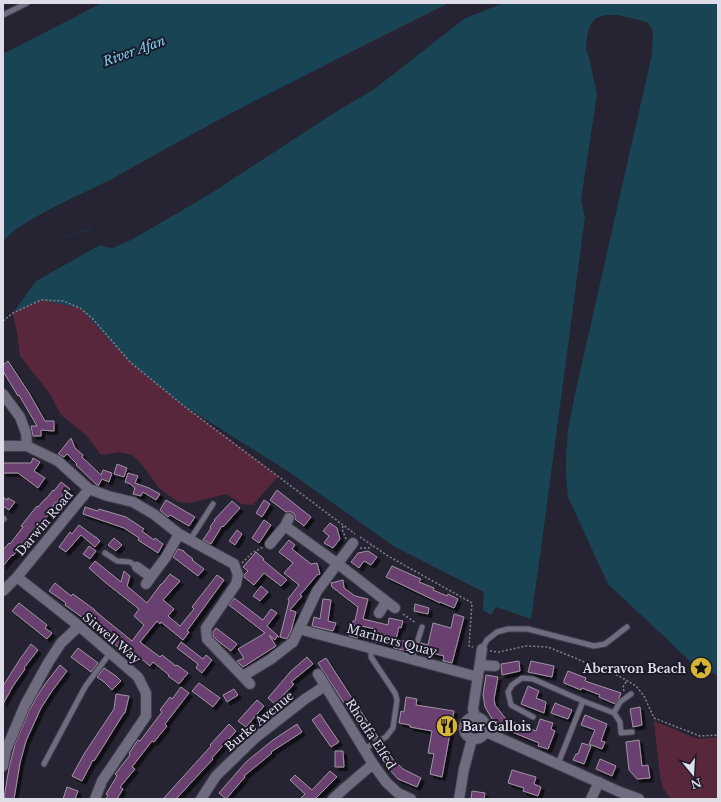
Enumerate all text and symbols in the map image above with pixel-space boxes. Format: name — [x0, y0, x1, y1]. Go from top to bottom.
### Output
water label: River Afan — [100, 32, 168, 70]
street label: Darwin Road — [12, 487, 76, 559]
street label: Sitwell Way — [80, 609, 144, 667]
street label: Mariners Quay — [345, 621, 439, 659]
place icon: Aberavon Beach — [688, 655, 714, 681]
place label: Aberavon Beach — [582, 661, 686, 676]
street label: Burke Avenue — [221, 688, 297, 754]
street label: Rhodfa Elfed — [343, 696, 399, 772]
restaurant icon: Bar Gallois — [434, 713, 460, 739]
place label: Bar Gallois — [462, 719, 532, 734]
north arrow — [673, 754, 713, 794]
text: N — [688, 775, 703, 792]

